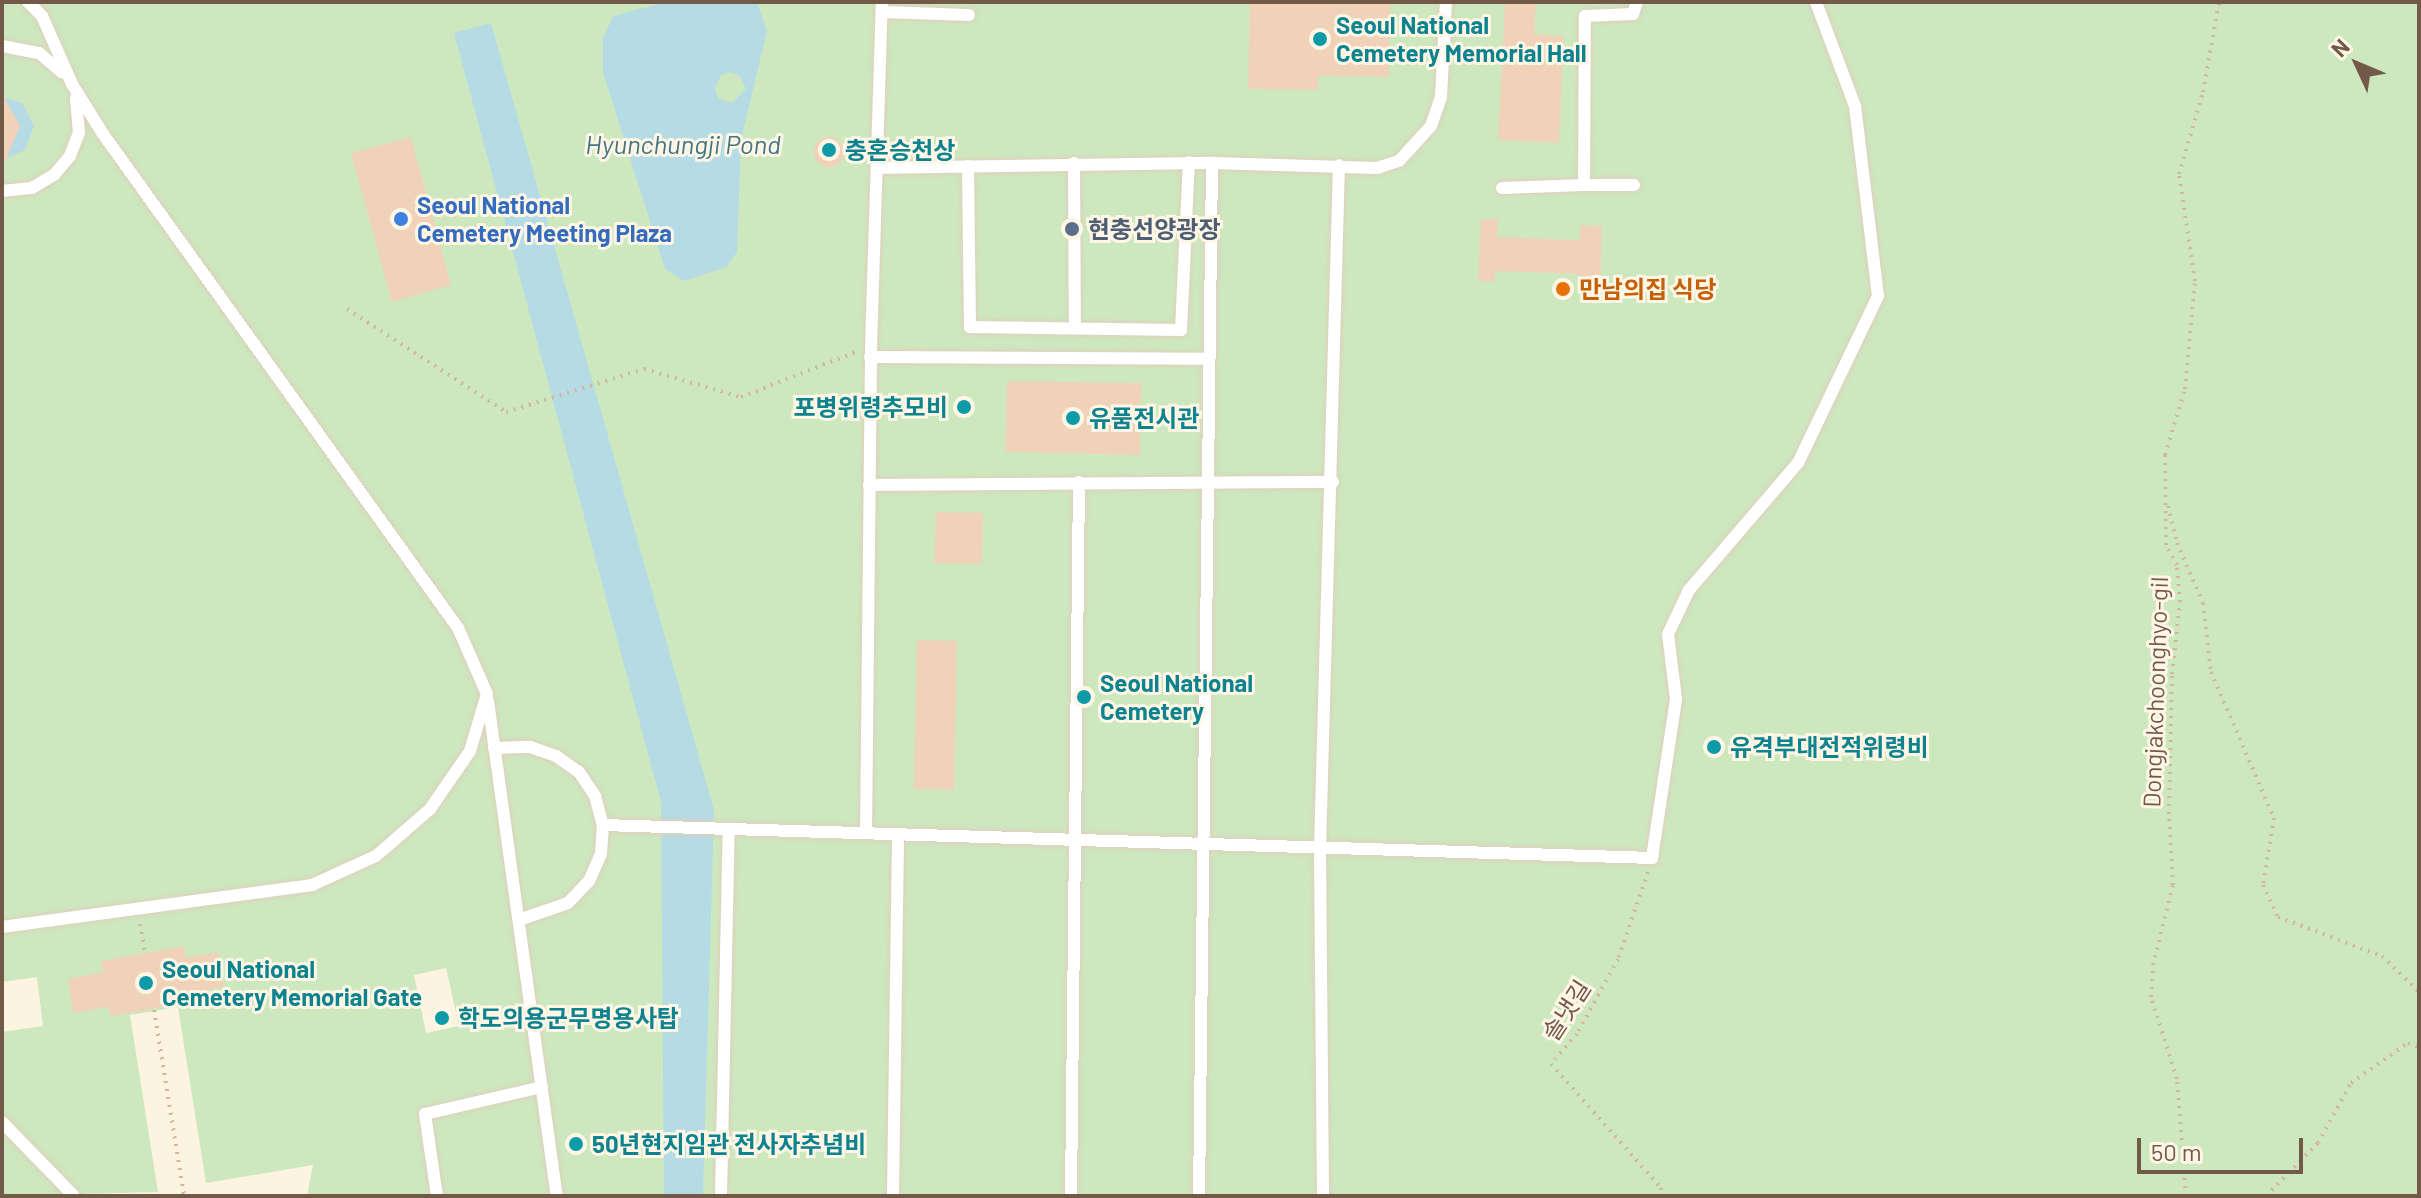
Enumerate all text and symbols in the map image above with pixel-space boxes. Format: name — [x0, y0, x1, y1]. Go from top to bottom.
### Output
place label: Seoul National Cemetery Memorial Hall — [1336, 11, 1587, 67]
north arrow — [2317, 24, 2397, 104]
marker: Seoul National Cemetery Memorial Hall — [1311, 30, 1329, 48]
text: N — [2325, 33, 2354, 62]
water label: Hyunchungji Pond — [585, 128, 781, 160]
place label: 충혼승천상 — [845, 136, 955, 164]
marker: 충혼승천상 — [820, 141, 838, 159]
place label: Seoul National Cemetery Meeting Plaza — [417, 191, 672, 247]
marker: Seoul National Cemetery Meeting Plaza — [392, 210, 410, 228]
place label: 현충선양광장 — [1088, 215, 1220, 243]
marker: 현충선양광장 — [1063, 220, 1081, 238]
place label: 만남의집 식당 — [1579, 275, 1716, 303]
marker: 만남의집 식당 — [1554, 280, 1572, 298]
place label: 포병위령추모비 — [793, 393, 948, 421]
marker: 포병위령추모비 — [955, 398, 973, 416]
place label: 유품전시관 — [1089, 404, 1199, 432]
marker: 유품전시관 — [1064, 409, 1082, 427]
street label: Dongjakchoonghyo-gil — [2137, 576, 2173, 808]
place label: Seoul National Cemetery — [1100, 669, 1253, 725]
marker: Seoul National Cemetery — [1075, 688, 1093, 706]
place label: 유격부대전적위령비 — [1730, 733, 1929, 761]
marker: 유격부대전적위령비 — [1705, 738, 1723, 756]
place label: Seoul National Cemetery Memorial Gate — [162, 955, 422, 1011]
marker: Seoul National Cemetery Memorial Gate — [137, 974, 155, 992]
street label: 솔냇길 — [1536, 974, 1596, 1046]
place label: 학도의용군무명용사탑 — [458, 1004, 679, 1032]
marker: 학도의용군무명용사탑 — [433, 1009, 451, 1027]
scale bar — [2141, 1122, 2307, 1172]
place label: 50년현지임관 전사자추념비 — [592, 1130, 866, 1158]
marker: 50년현지임관 전사자추념비 — [567, 1135, 585, 1153]
text: 50 m — [2151, 1137, 2202, 1166]

